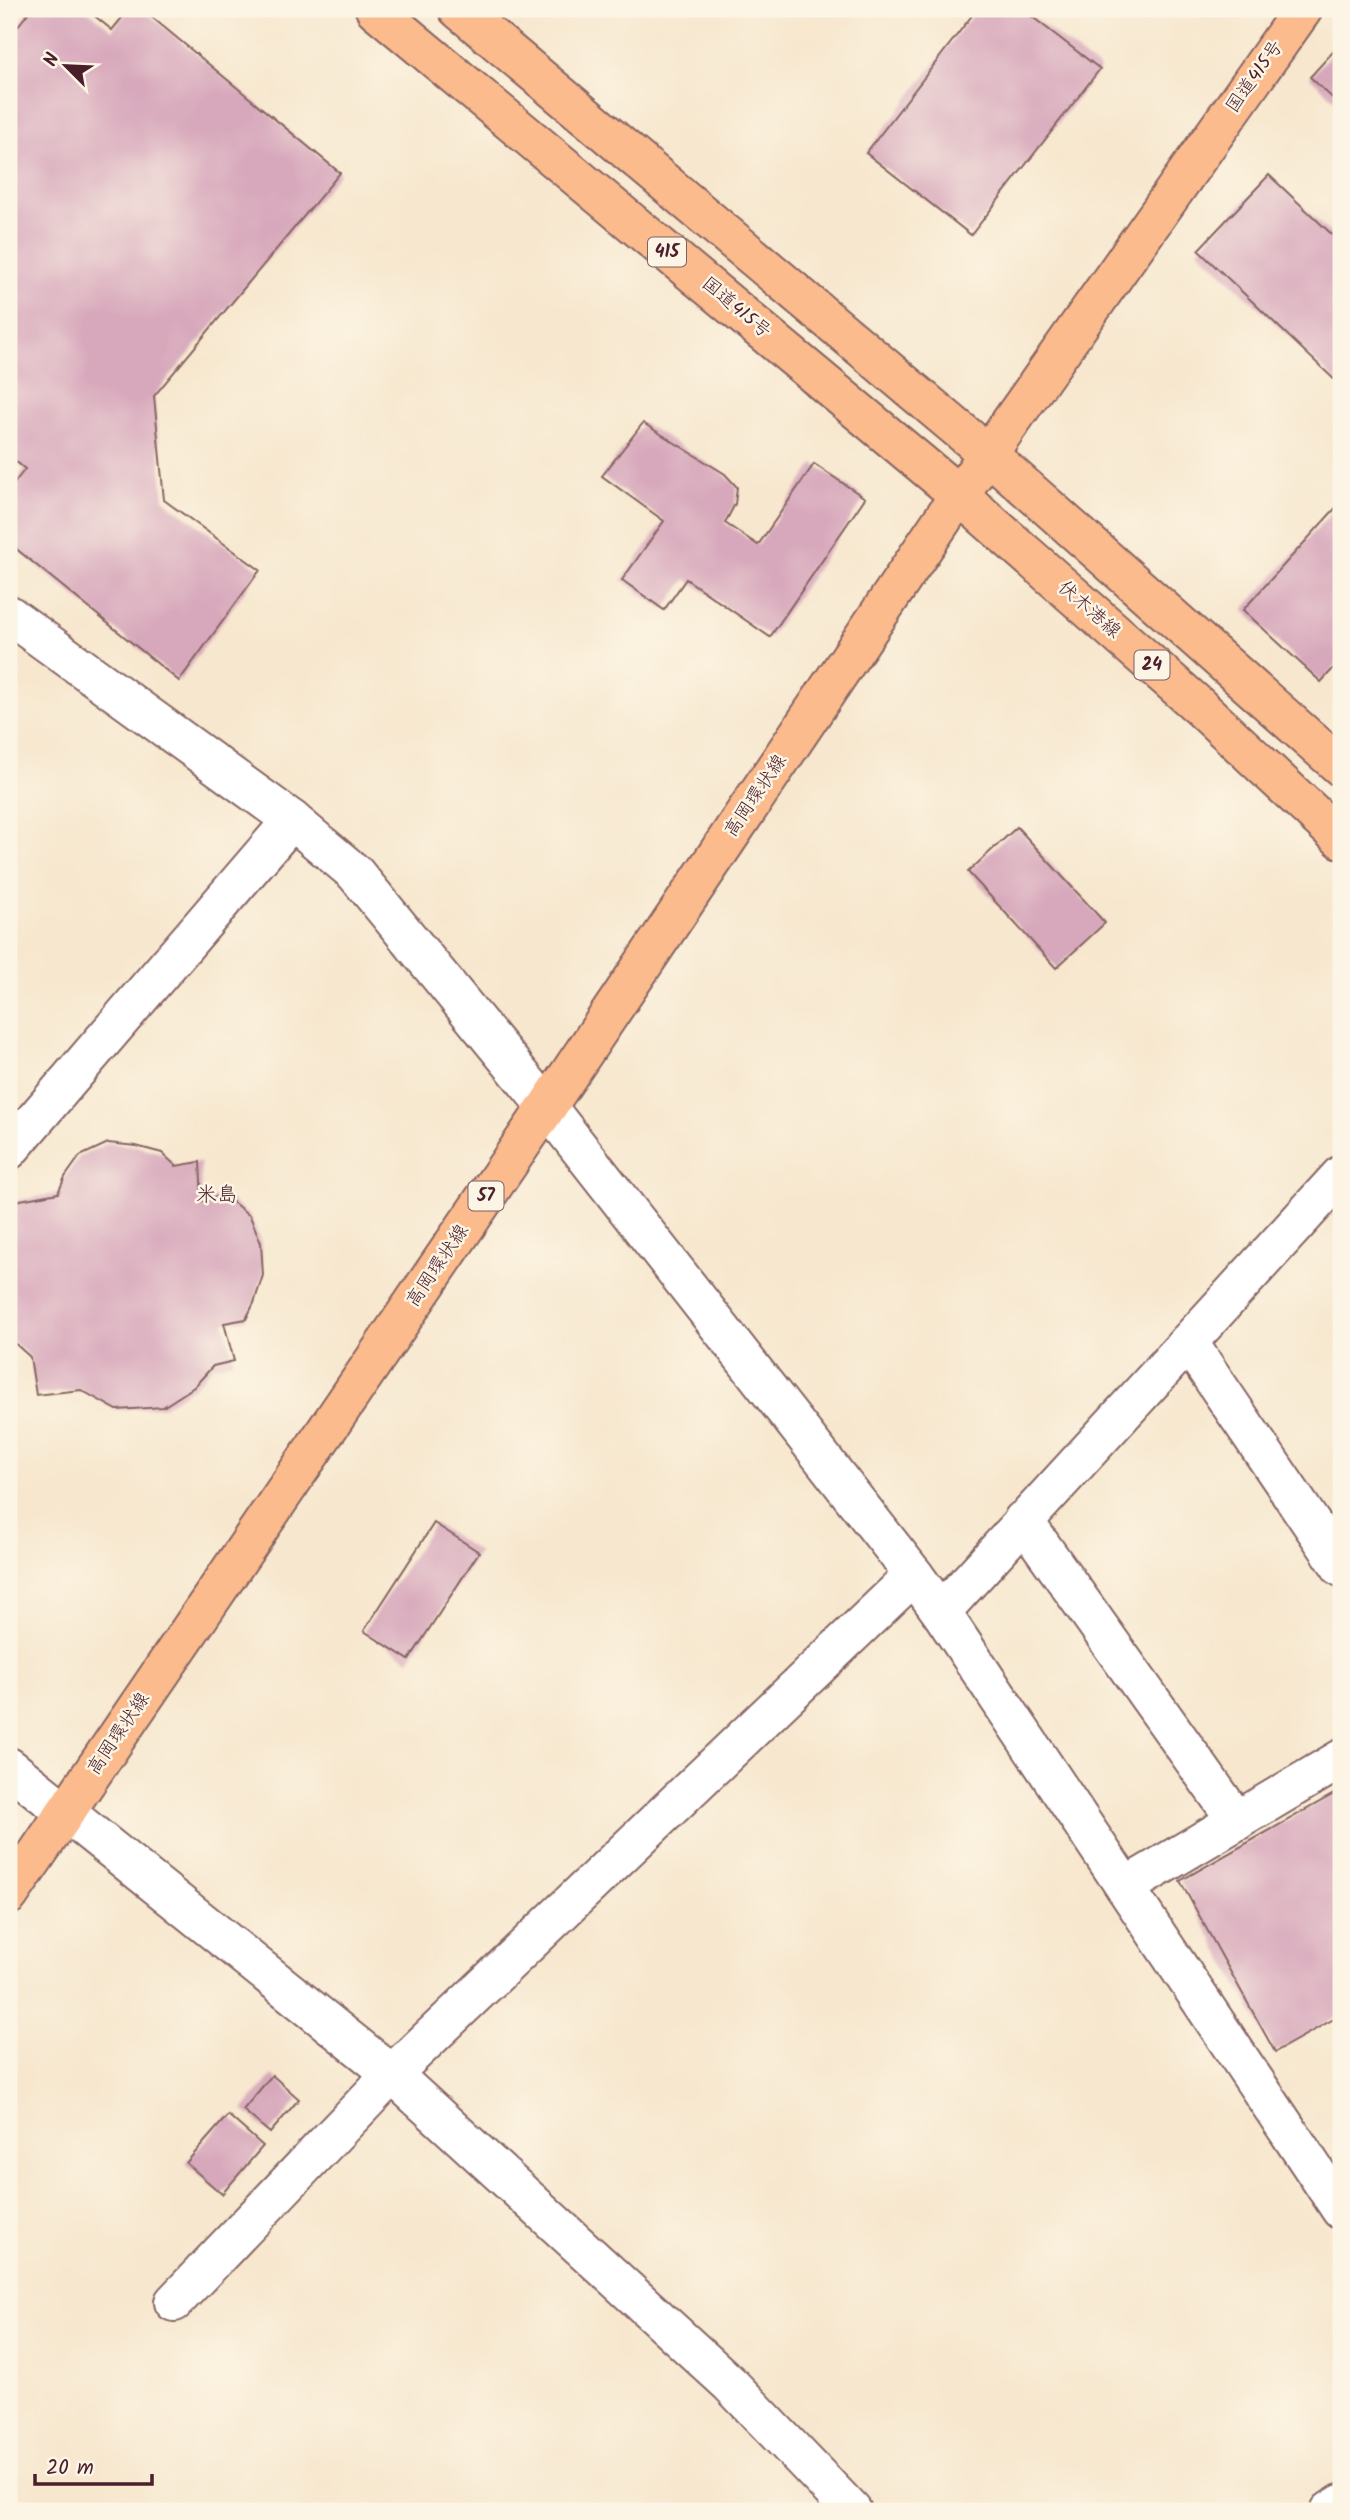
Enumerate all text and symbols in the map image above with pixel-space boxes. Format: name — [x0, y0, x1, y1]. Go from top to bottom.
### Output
north arrow — [32, 32, 102, 102]
street label: 国道415号 — [1219, 34, 1291, 120]
text: N — [36, 48, 68, 71]
road number: 415 — [648, 238, 686, 266]
street label: 国道415号 — [694, 270, 778, 346]
street label: 伏木港線 — [1050, 574, 1128, 646]
road number: 24 — [1134, 650, 1170, 680]
street label: 高岡環状線 — [717, 748, 795, 844]
district label: 米島 — [196, 1179, 238, 1212]
road number: 57 — [468, 1182, 504, 1210]
street label: 高岡環状線 — [399, 1218, 477, 1314]
street label: 高岡環状線 — [80, 1686, 158, 1782]
scale bar — [35, 2443, 152, 2487]
text: 20 m — [46, 2452, 94, 2485]

